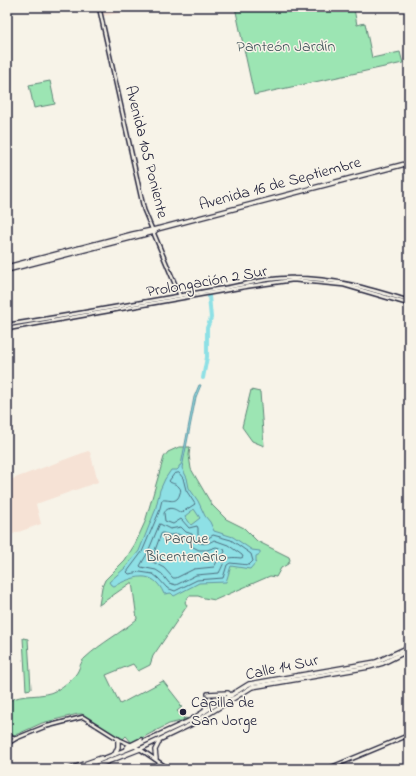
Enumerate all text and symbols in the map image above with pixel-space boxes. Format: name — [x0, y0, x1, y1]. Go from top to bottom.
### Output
park label: Panteón Jardín — [237, 35, 335, 59]
street label: Avenida 105 Poniente — [118, 83, 174, 222]
street label: Avenida 16 de Septiembre — [196, 151, 365, 217]
street label: Prolongación 2 Sur — [145, 260, 269, 304]
park label: Parque Bicentenario — [144, 527, 227, 569]
street label: Calle 14 Sur — [243, 649, 321, 687]
place label: Capilla de San Jorge — [191, 691, 258, 733]
marker: Capilla de San Jorge — [178, 707, 188, 717]

